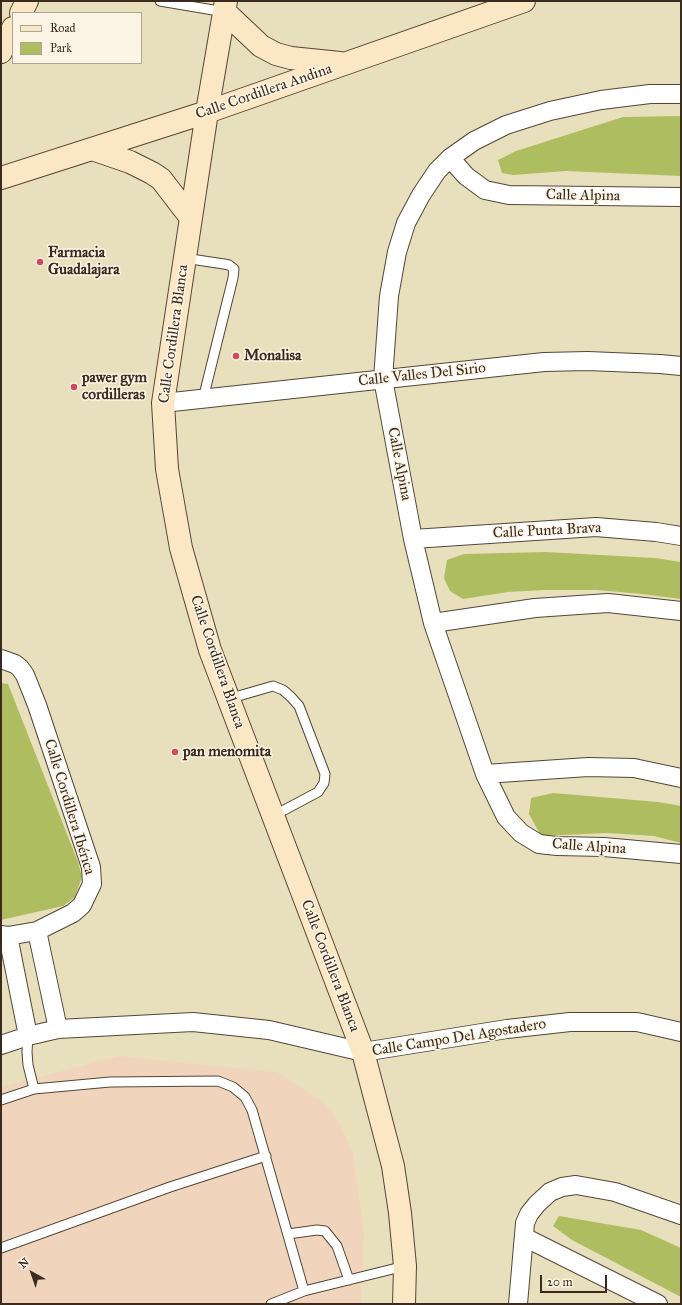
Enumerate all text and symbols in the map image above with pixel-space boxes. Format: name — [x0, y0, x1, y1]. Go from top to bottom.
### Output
legend — [12, 12, 142, 64]
text: Road — [50, 21, 76, 35]
text: Park — [50, 41, 72, 55]
street label: Calle Cordillera Andina — [193, 60, 335, 124]
street label: Calle Alpina — [546, 186, 620, 206]
place label: Farmacia Guadalajara — [48, 244, 119, 279]
marker: Farmacia Guadalajara — [35, 257, 45, 267]
street label: Calle Cordillera Blanca — [155, 264, 193, 404]
place label: Monalisa — [244, 347, 301, 365]
marker: Monalisa — [231, 351, 241, 361]
street label: Calle Valles Del Sirio — [357, 359, 487, 391]
place label: pawer gym cordilleras — [82, 369, 147, 404]
marker: pawer gym cordilleras — [69, 382, 79, 392]
street label: Calle Alpina — [383, 426, 415, 502]
street label: Calle Punta Brava — [492, 519, 602, 543]
street label: Calle Cordillera Blanca — [186, 593, 248, 731]
street label: Calle Cordillera Ibérica — [40, 737, 98, 877]
place label: pan menomita — [183, 743, 271, 761]
marker: pan menomita — [170, 747, 180, 757]
street label: Calle Alpina — [551, 835, 627, 859]
street label: Calle Cordillera Blanca — [297, 898, 363, 1034]
street label: Calle Campo Del Agostadero — [371, 1015, 547, 1061]
north arrow — [12, 1253, 52, 1293]
text: N — [16, 1255, 32, 1271]
scale bar — [542, 1267, 609, 1293]
text: 20 m — [547, 1275, 573, 1289]

